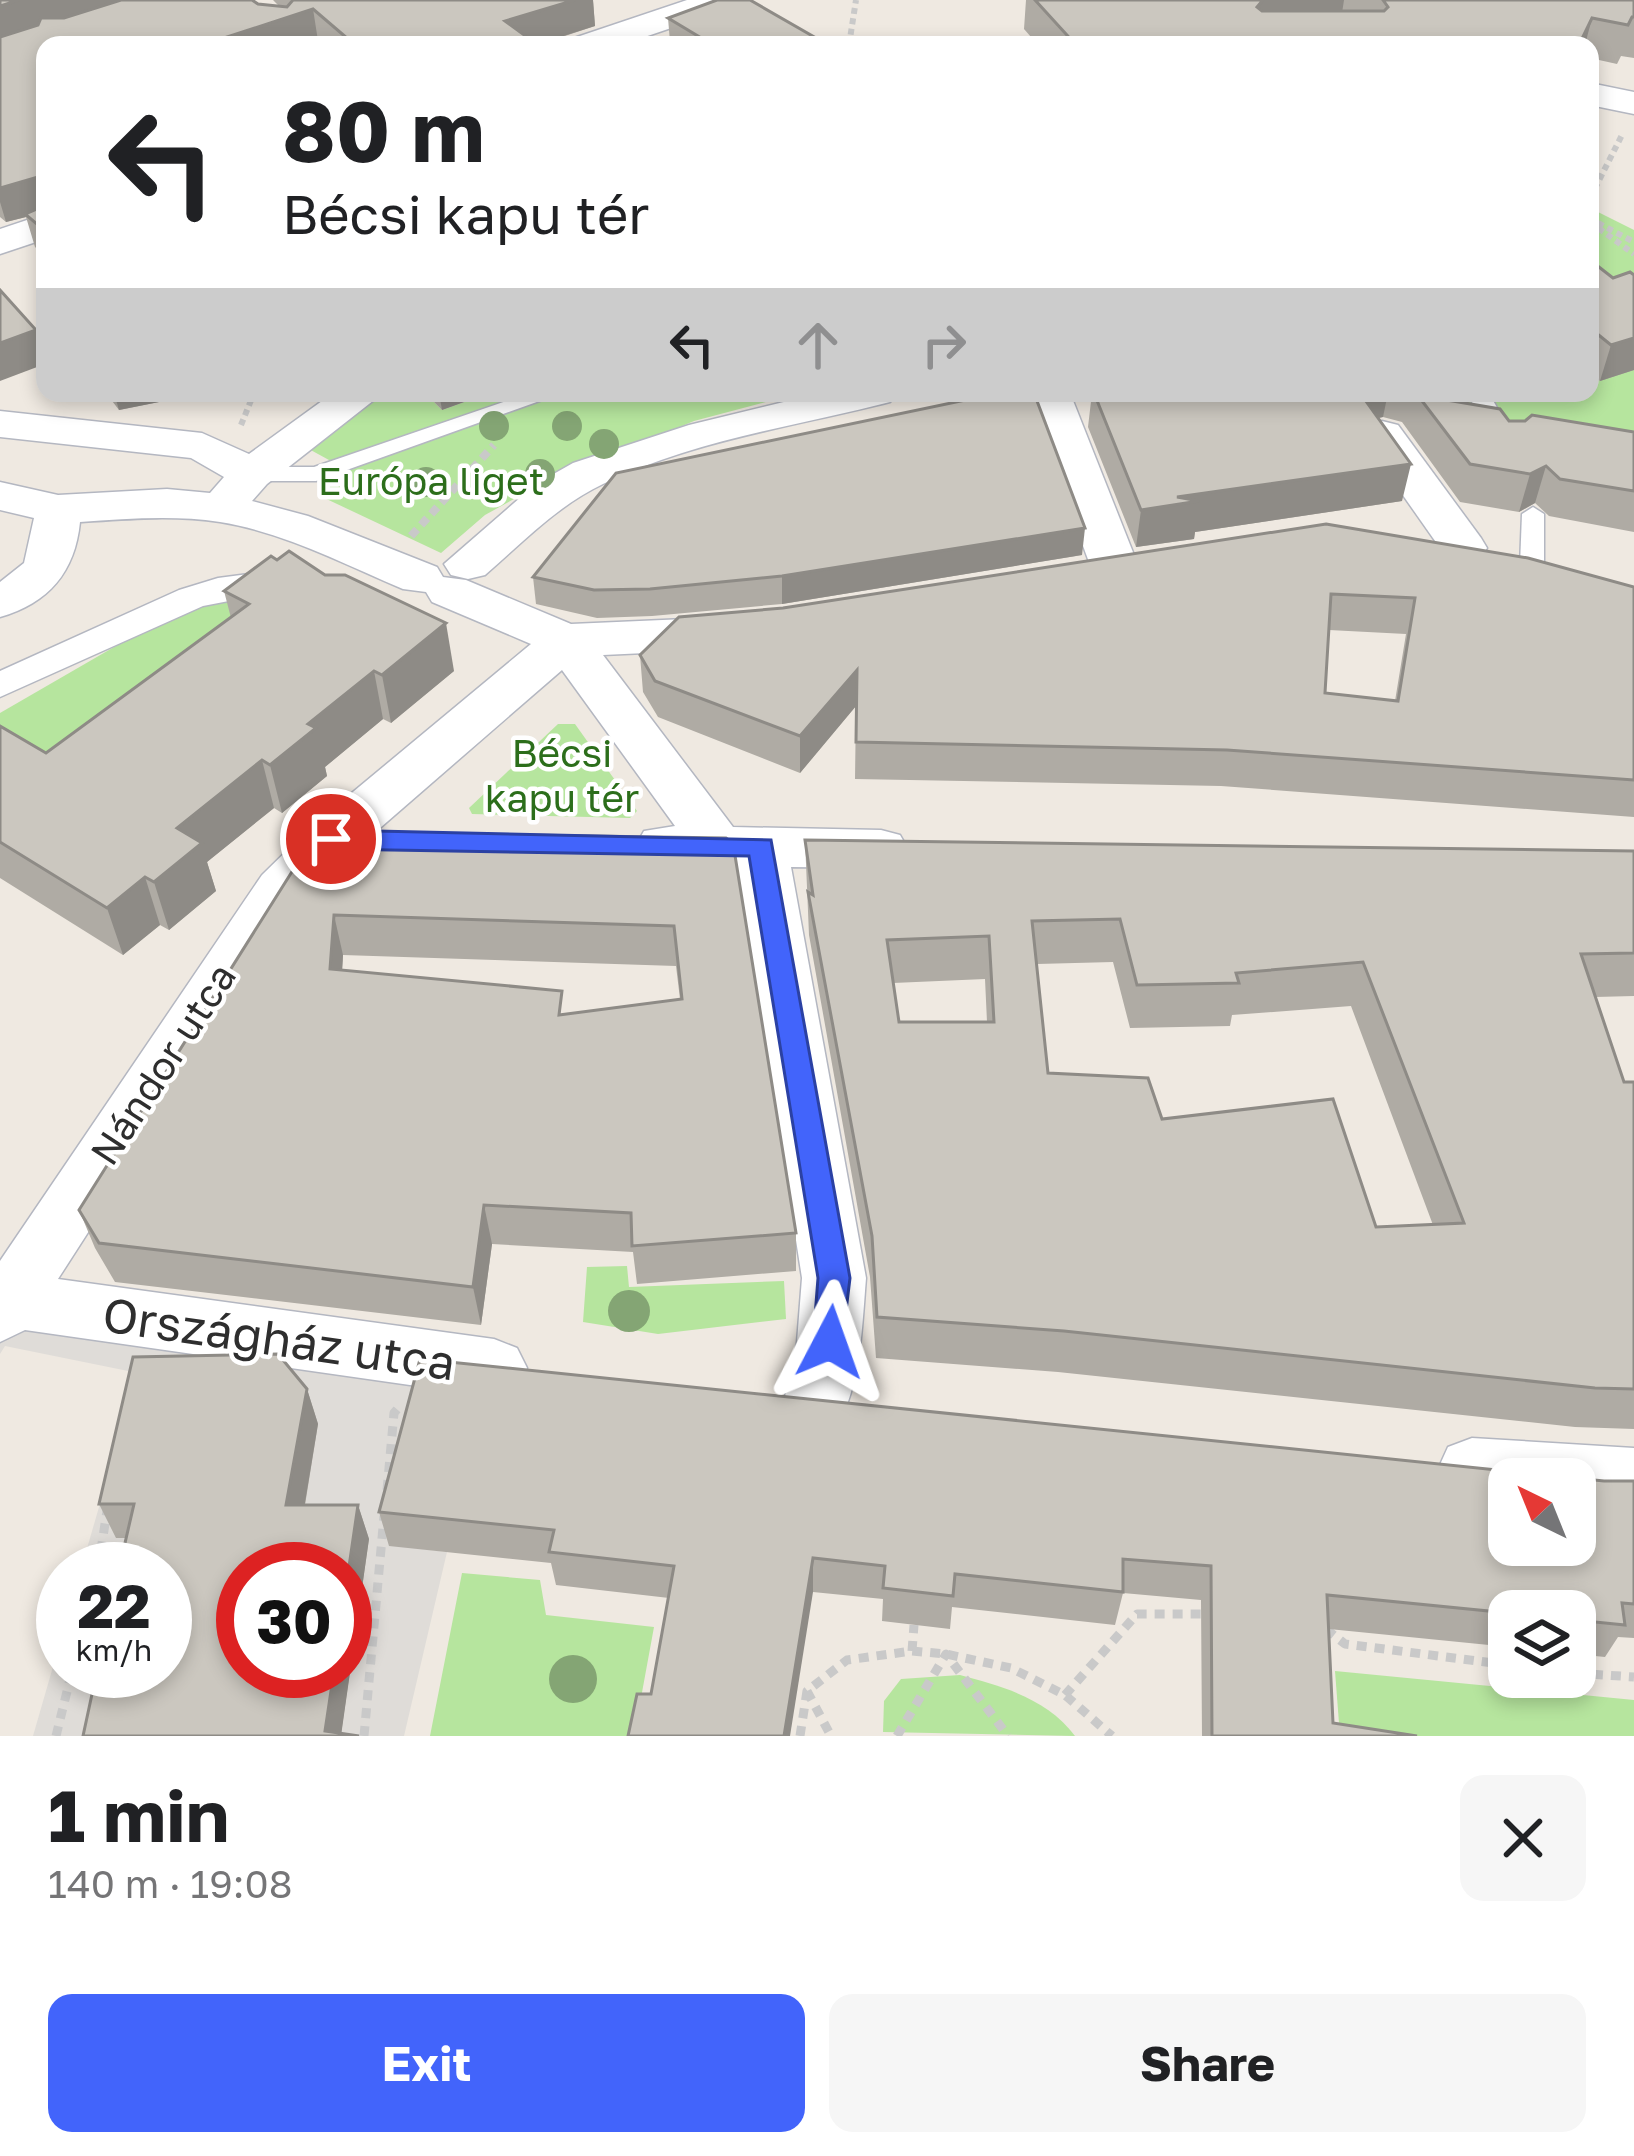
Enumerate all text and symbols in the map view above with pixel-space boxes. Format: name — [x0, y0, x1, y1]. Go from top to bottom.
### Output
text: 80 m — [282, 80, 485, 180]
icon: left — [84, 84, 240, 240]
text: Bécsi kapu tér — [282, 181, 649, 246]
icon: left — [659, 312, 725, 378]
icon: ahead — [785, 312, 851, 378]
icon: right — [911, 312, 977, 378]
park label: Európa liget — [318, 457, 544, 504]
park label: Bécsi kapu tér — [485, 729, 639, 821]
pin — [280, 788, 382, 890]
icon: arrive — [298, 806, 364, 872]
street label: Nándor utca — [80, 954, 245, 1173]
position arrow — [767, 1279, 893, 1405]
street label: Országház utca — [99, 1285, 459, 1391]
north arrow — [1488, 1458, 1596, 1566]
map controls — [1488, 1458, 1596, 1698]
speed limit sign: 30 — [216, 1542, 372, 1698]
text: 22 — [77, 1569, 151, 1641]
button: layers — [1488, 1590, 1596, 1698]
text: km/h — [76, 1632, 152, 1668]
text: 1 min — [48, 1771, 229, 1858]
button: close — [1460, 1775, 1586, 1901]
text: 140 m · 19:08 — [48, 1860, 293, 1907]
button: Exit — [48, 1994, 805, 2132]
button: Share — [829, 1994, 1586, 2132]

